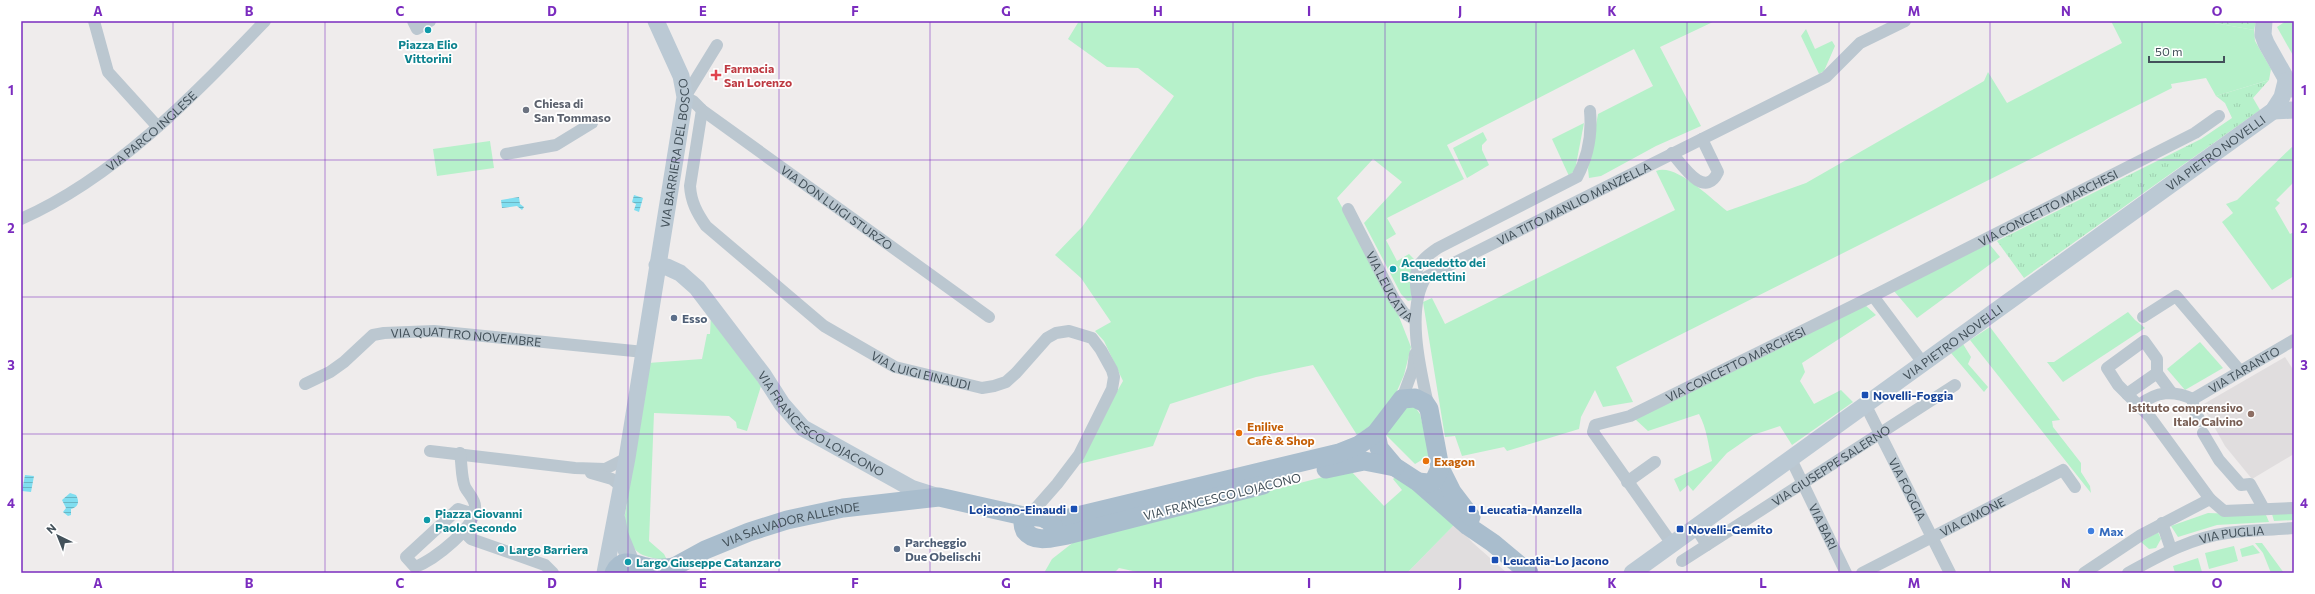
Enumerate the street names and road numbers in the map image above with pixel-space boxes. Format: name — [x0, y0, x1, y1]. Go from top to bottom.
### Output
street label: VIA BARRIERA DEL BOSCO — [657, 77, 692, 229]
street label: VIA PARCO INGLESE — [103, 88, 199, 174]
street label: VIA PIETRO NOVELLI — [2163, 112, 2268, 193]
street label: VIA TITO MANLIO MANZELLA — [1494, 159, 1653, 247]
street label: VIA DON LUIGI STURZO — [778, 162, 896, 252]
street label: VIA CONCETTO MARCHESI — [1976, 166, 2120, 249]
street label: VIA LEUCATIA — [1364, 249, 1416, 324]
street label: VIA PIETRO NOVELLI — [1900, 302, 2005, 383]
street label: VIA QUATTRO NOVEMBRE — [390, 324, 542, 349]
street label: VIA CONCETTO MARCHESI — [1663, 324, 1808, 404]
street label: VIA TARANTO — [2206, 343, 2282, 395]
street label: VIA LUIGI EINAUDI — [869, 348, 972, 392]
street label: VIA FRANCESCO LOJACONO — [756, 368, 887, 479]
street label: VIA GIUSEPPE SALERNO — [1769, 422, 1893, 508]
street label: VIA FOGGIA — [1886, 455, 1929, 522]
street label: VIA FRANCESCO LOJACONO — [1142, 470, 1303, 523]
street label: VIA CIMONE — [1938, 494, 2007, 539]
street label: VIA SALVADOR ALLENDE — [720, 499, 860, 549]
street label: VIA BARI — [1806, 501, 1841, 552]
street label: VIA PUGLIA — [2197, 523, 2265, 546]

